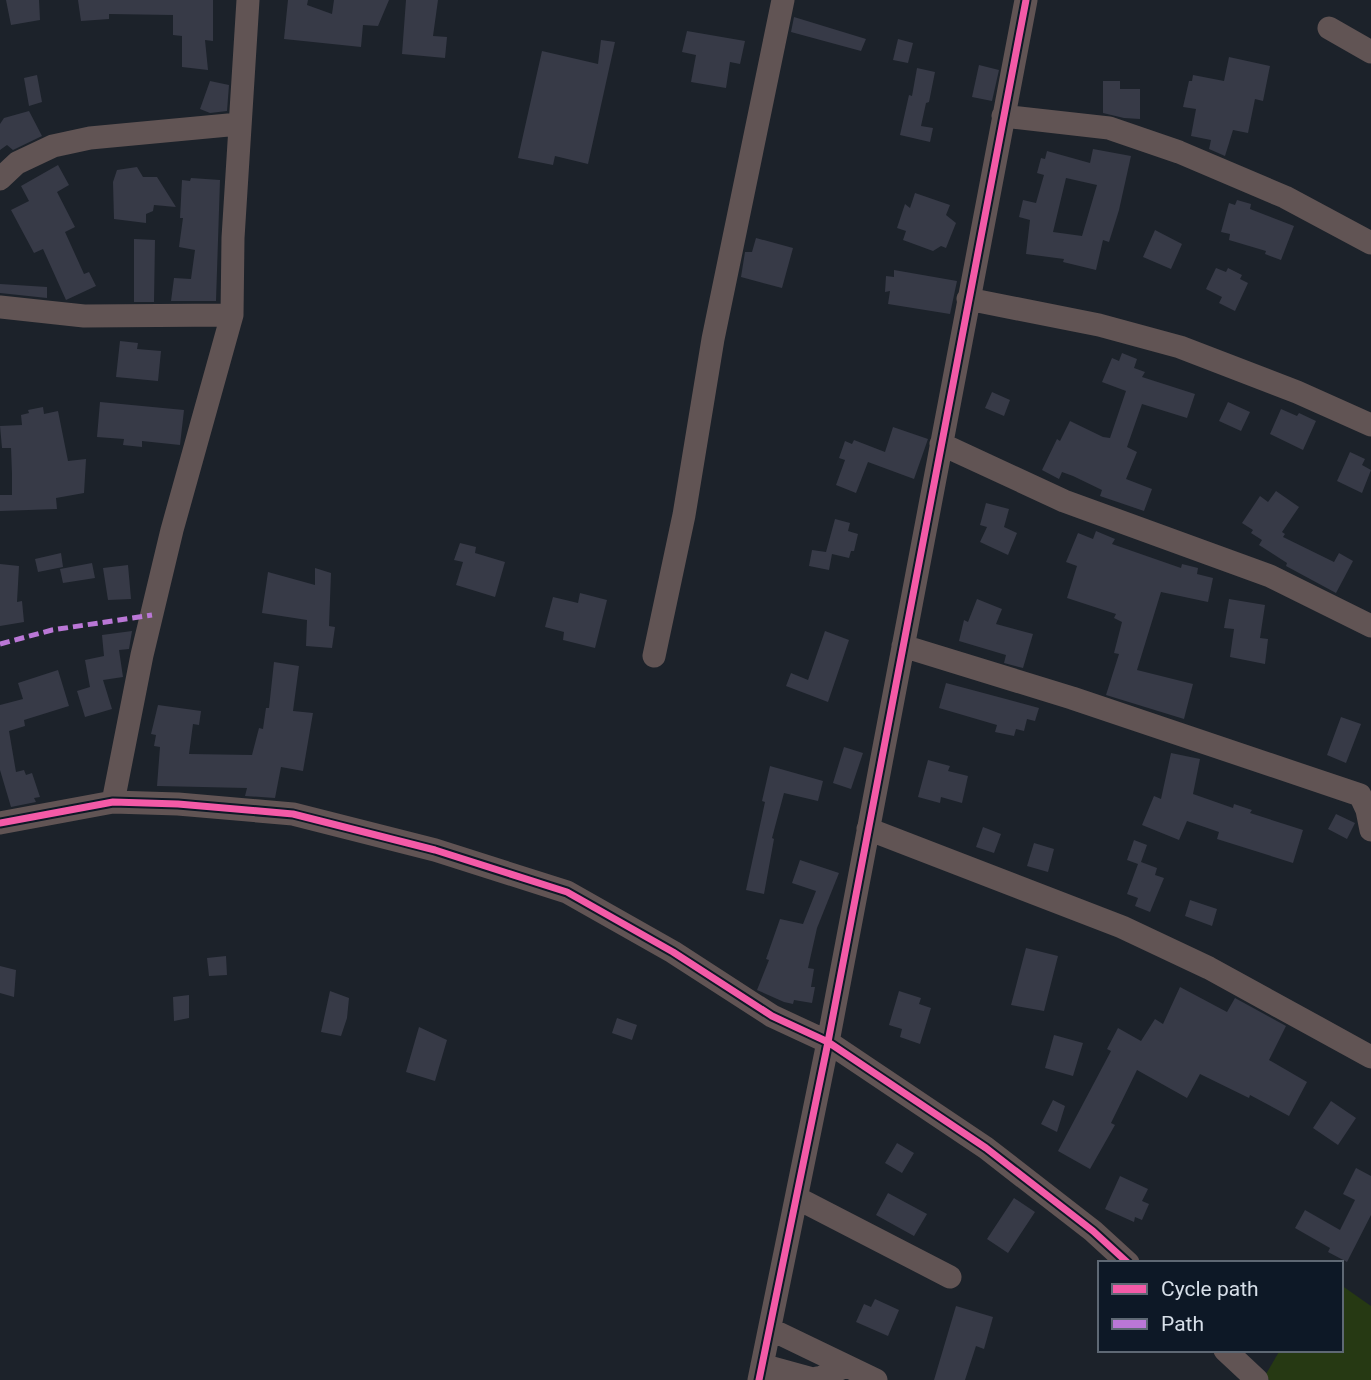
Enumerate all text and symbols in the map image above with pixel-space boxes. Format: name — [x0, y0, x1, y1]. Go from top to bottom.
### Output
legend — [1098, 1261, 1343, 1352]
text: Cycle path — [1161, 1277, 1259, 1301]
text: Path — [1161, 1312, 1204, 1336]

